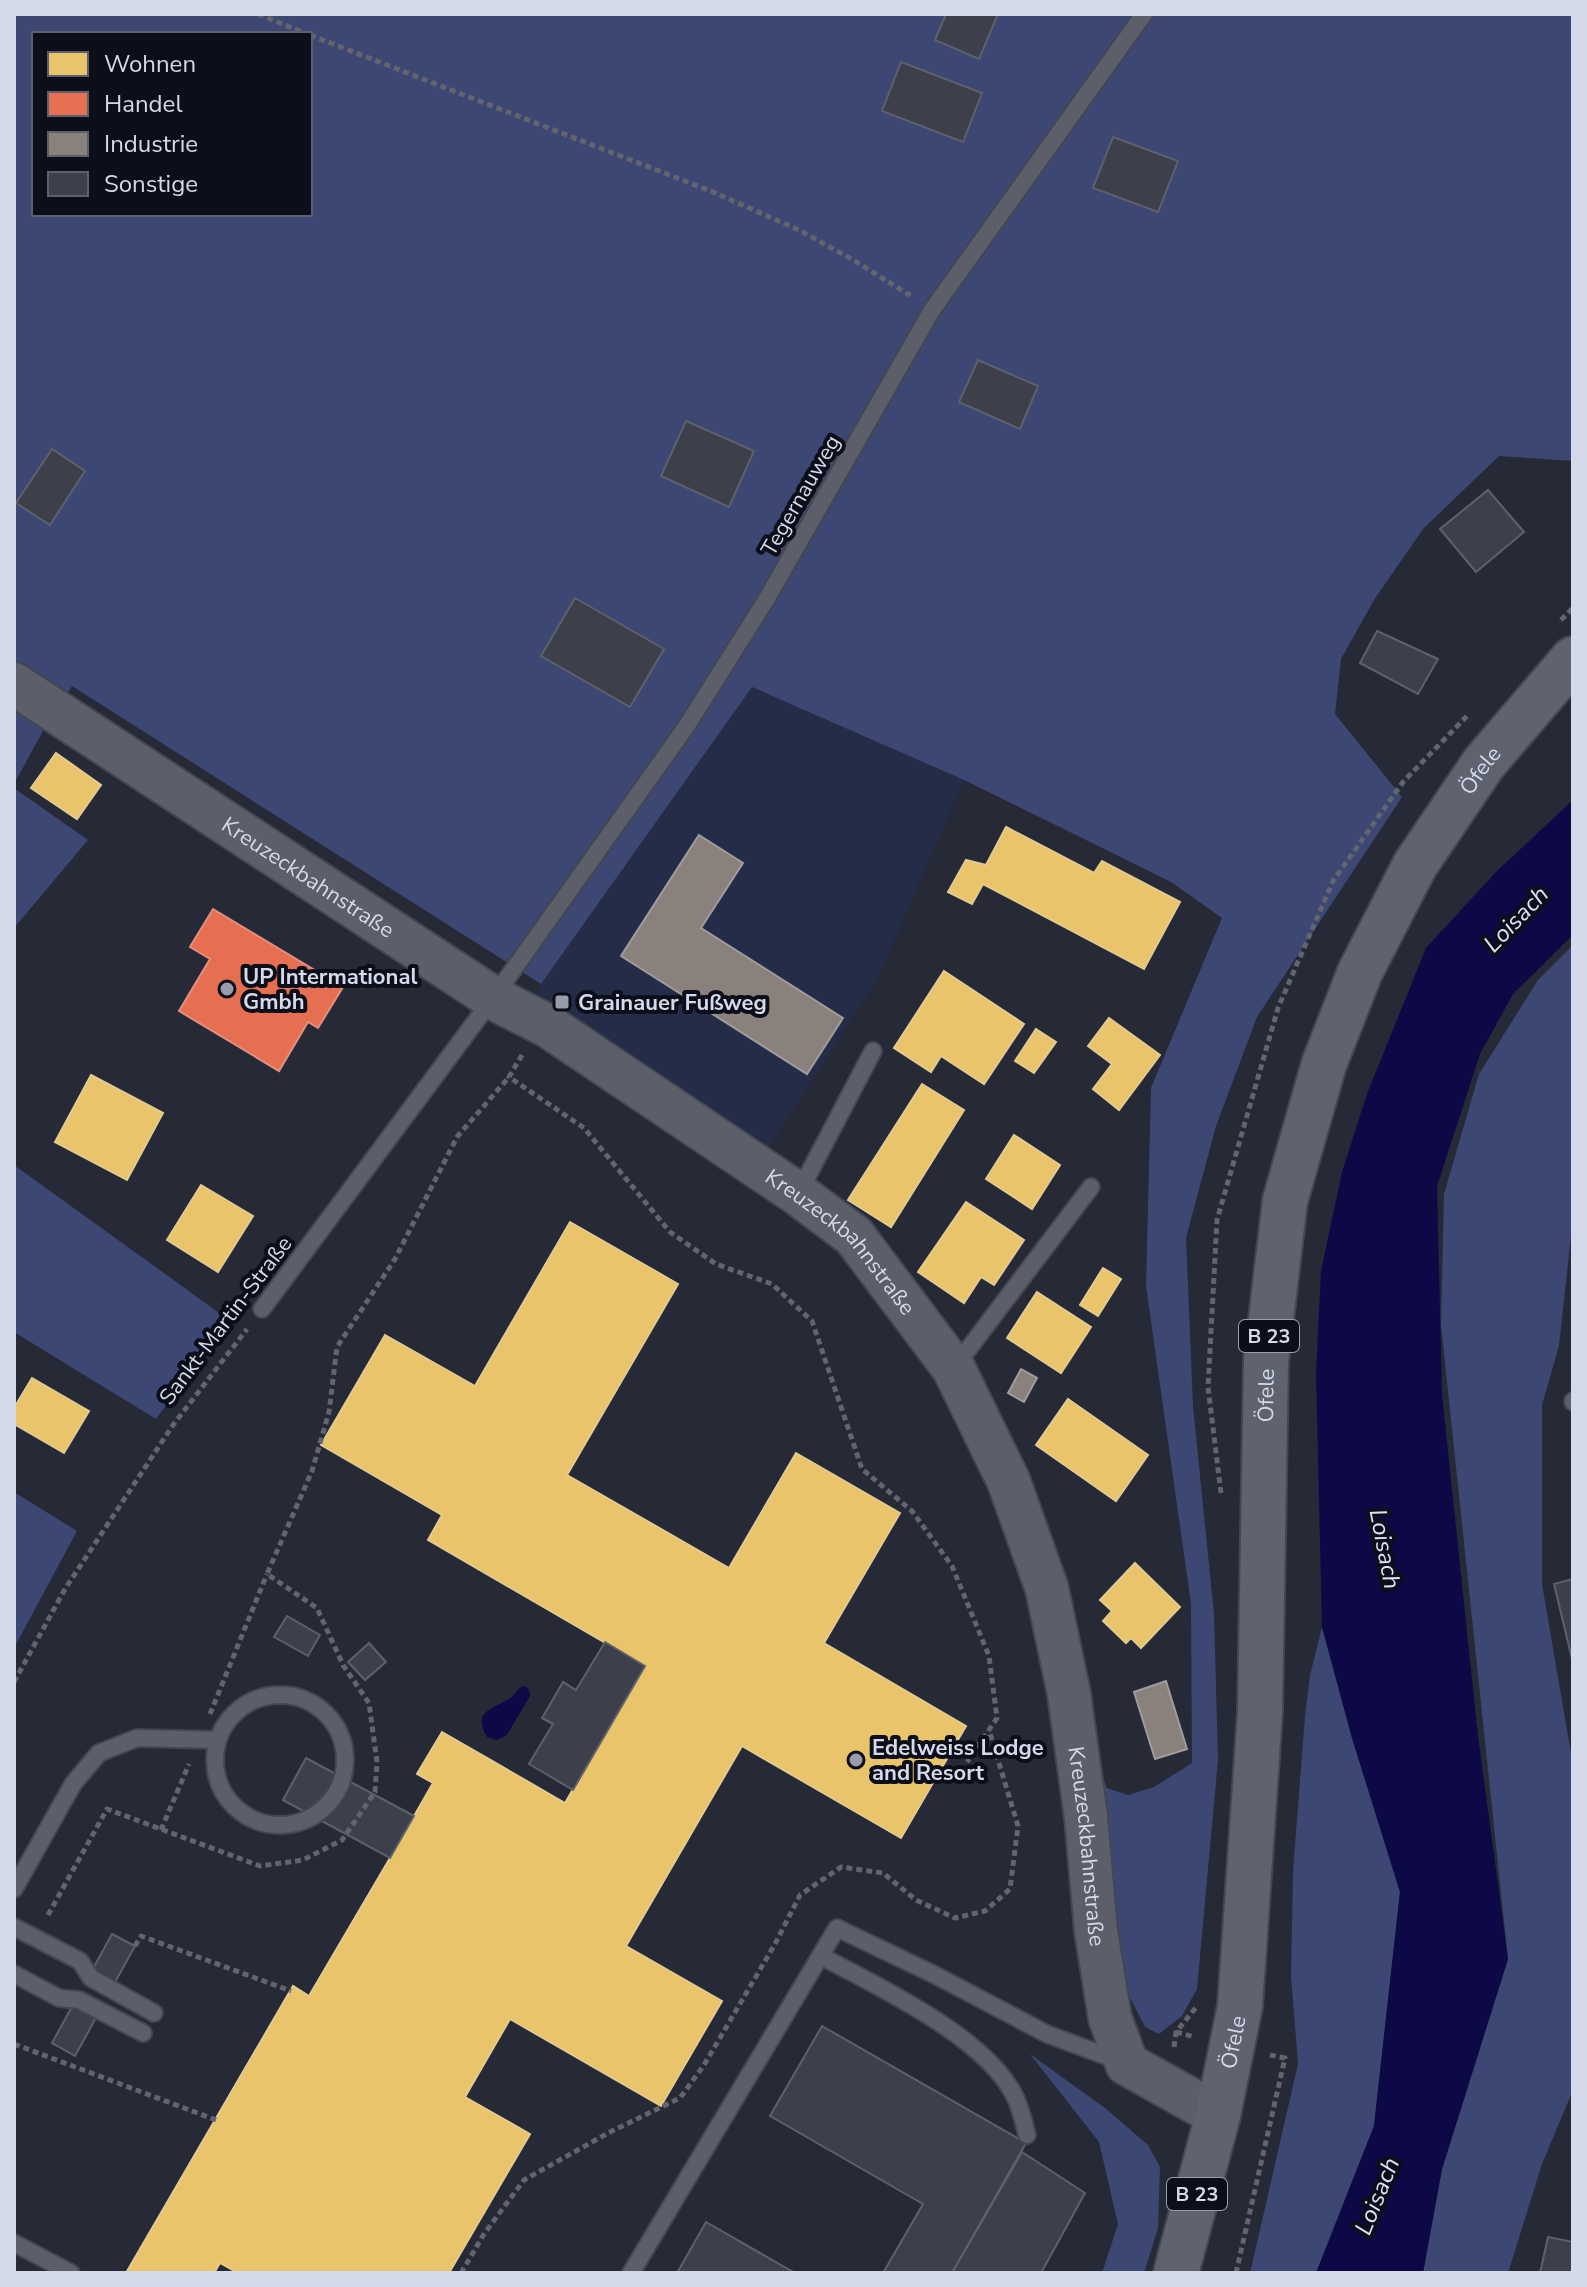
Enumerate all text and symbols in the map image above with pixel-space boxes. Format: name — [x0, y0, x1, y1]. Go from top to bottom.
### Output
legend — [32, 32, 312, 216]
text: Wohnen — [104, 48, 196, 80]
text: Handel — [104, 88, 182, 120]
text: Industrie — [104, 128, 198, 160]
text: Sonstige — [104, 168, 198, 200]
street label: Tegernauweg — [754, 429, 848, 562]
street label: Öfele — [1453, 740, 1508, 801]
street label: Kreuzeckbahnstraße — [216, 810, 400, 945]
water label: Loisach — [1476, 879, 1556, 959]
place label: UP Intermational Gmbh — [243, 962, 417, 1017]
marker: UP Intermational Gmbh — [218, 980, 236, 998]
place label: Grainauer Fußweg — [578, 988, 767, 1018]
marker: Grainauer Fußweg — [553, 993, 571, 1011]
street label: Kreuzeckbahnstraße — [759, 1162, 922, 1321]
street label: Sankt-Martin-Straße — [152, 1230, 299, 1411]
road number: B 23 — [1239, 1320, 1299, 1352]
street label: Öfele — [1251, 1368, 1282, 1423]
water label: Loisach — [1362, 1506, 1408, 1592]
place label: Edelweiss Lodge and Resort — [872, 1733, 1044, 1788]
street label: Kreuzeckbahnstraße — [1060, 1745, 1112, 1949]
marker: Edelweiss Lodge and Resort — [847, 1751, 865, 1769]
street label: Öfele — [1214, 2013, 1254, 2071]
water label: Loisach — [1347, 2153, 1407, 2239]
road number: B 23 — [1167, 2178, 1227, 2210]

